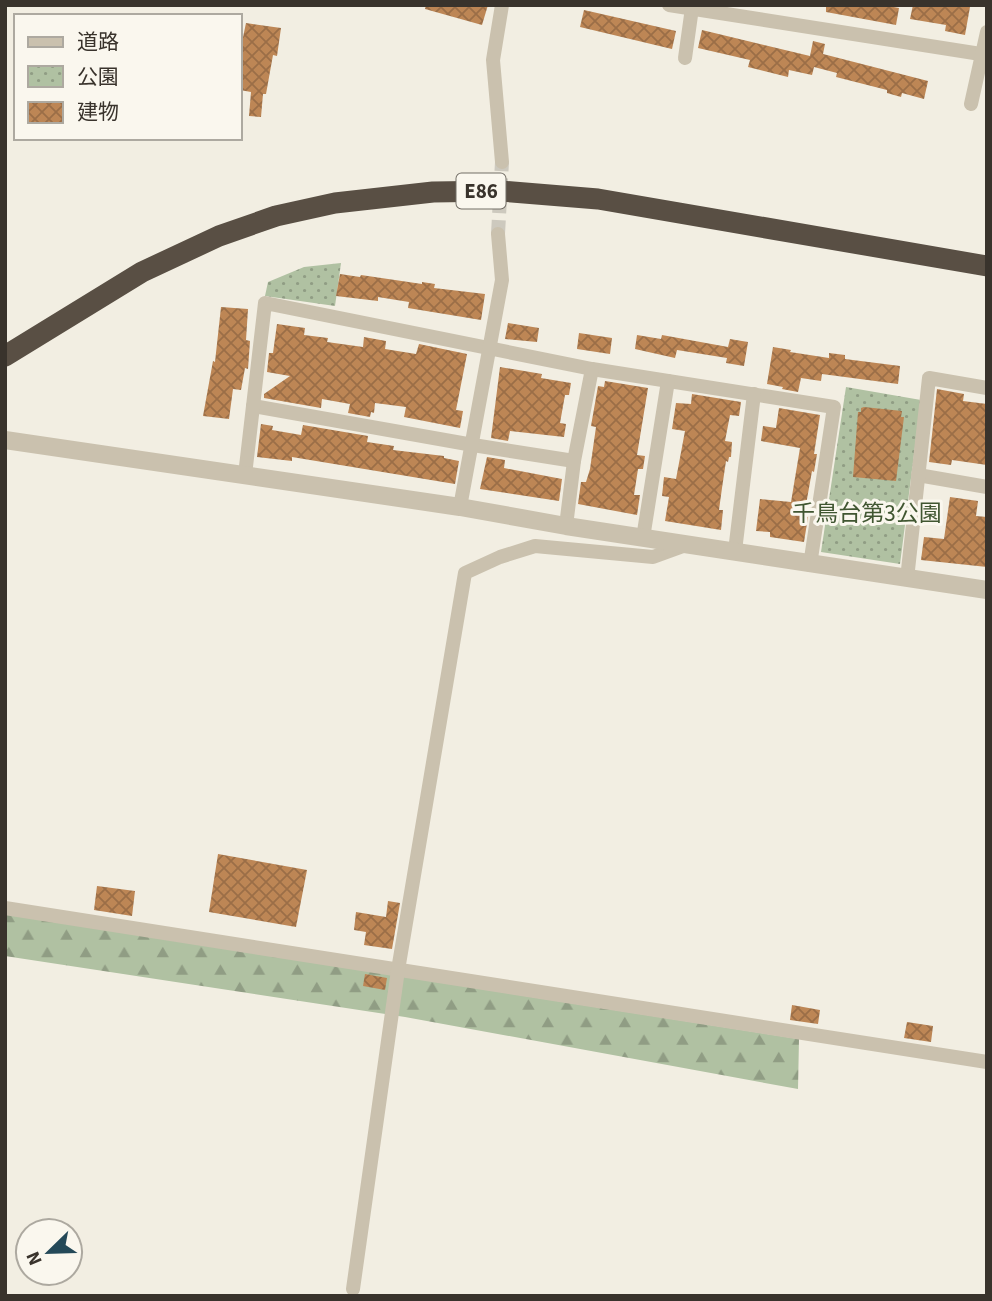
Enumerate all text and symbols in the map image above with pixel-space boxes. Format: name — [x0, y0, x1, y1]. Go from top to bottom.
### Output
legend — [14, 14, 242, 140]
text: 道路 — [77, 27, 119, 57]
text: 公園 — [77, 62, 119, 92]
text: 建物 — [77, 97, 119, 127]
road number: E86 — [456, 174, 505, 208]
park label: 千鳥台第3公園 — [792, 497, 942, 530]
north arrow — [14, 1217, 84, 1287]
text: N — [20, 1247, 50, 1269]

